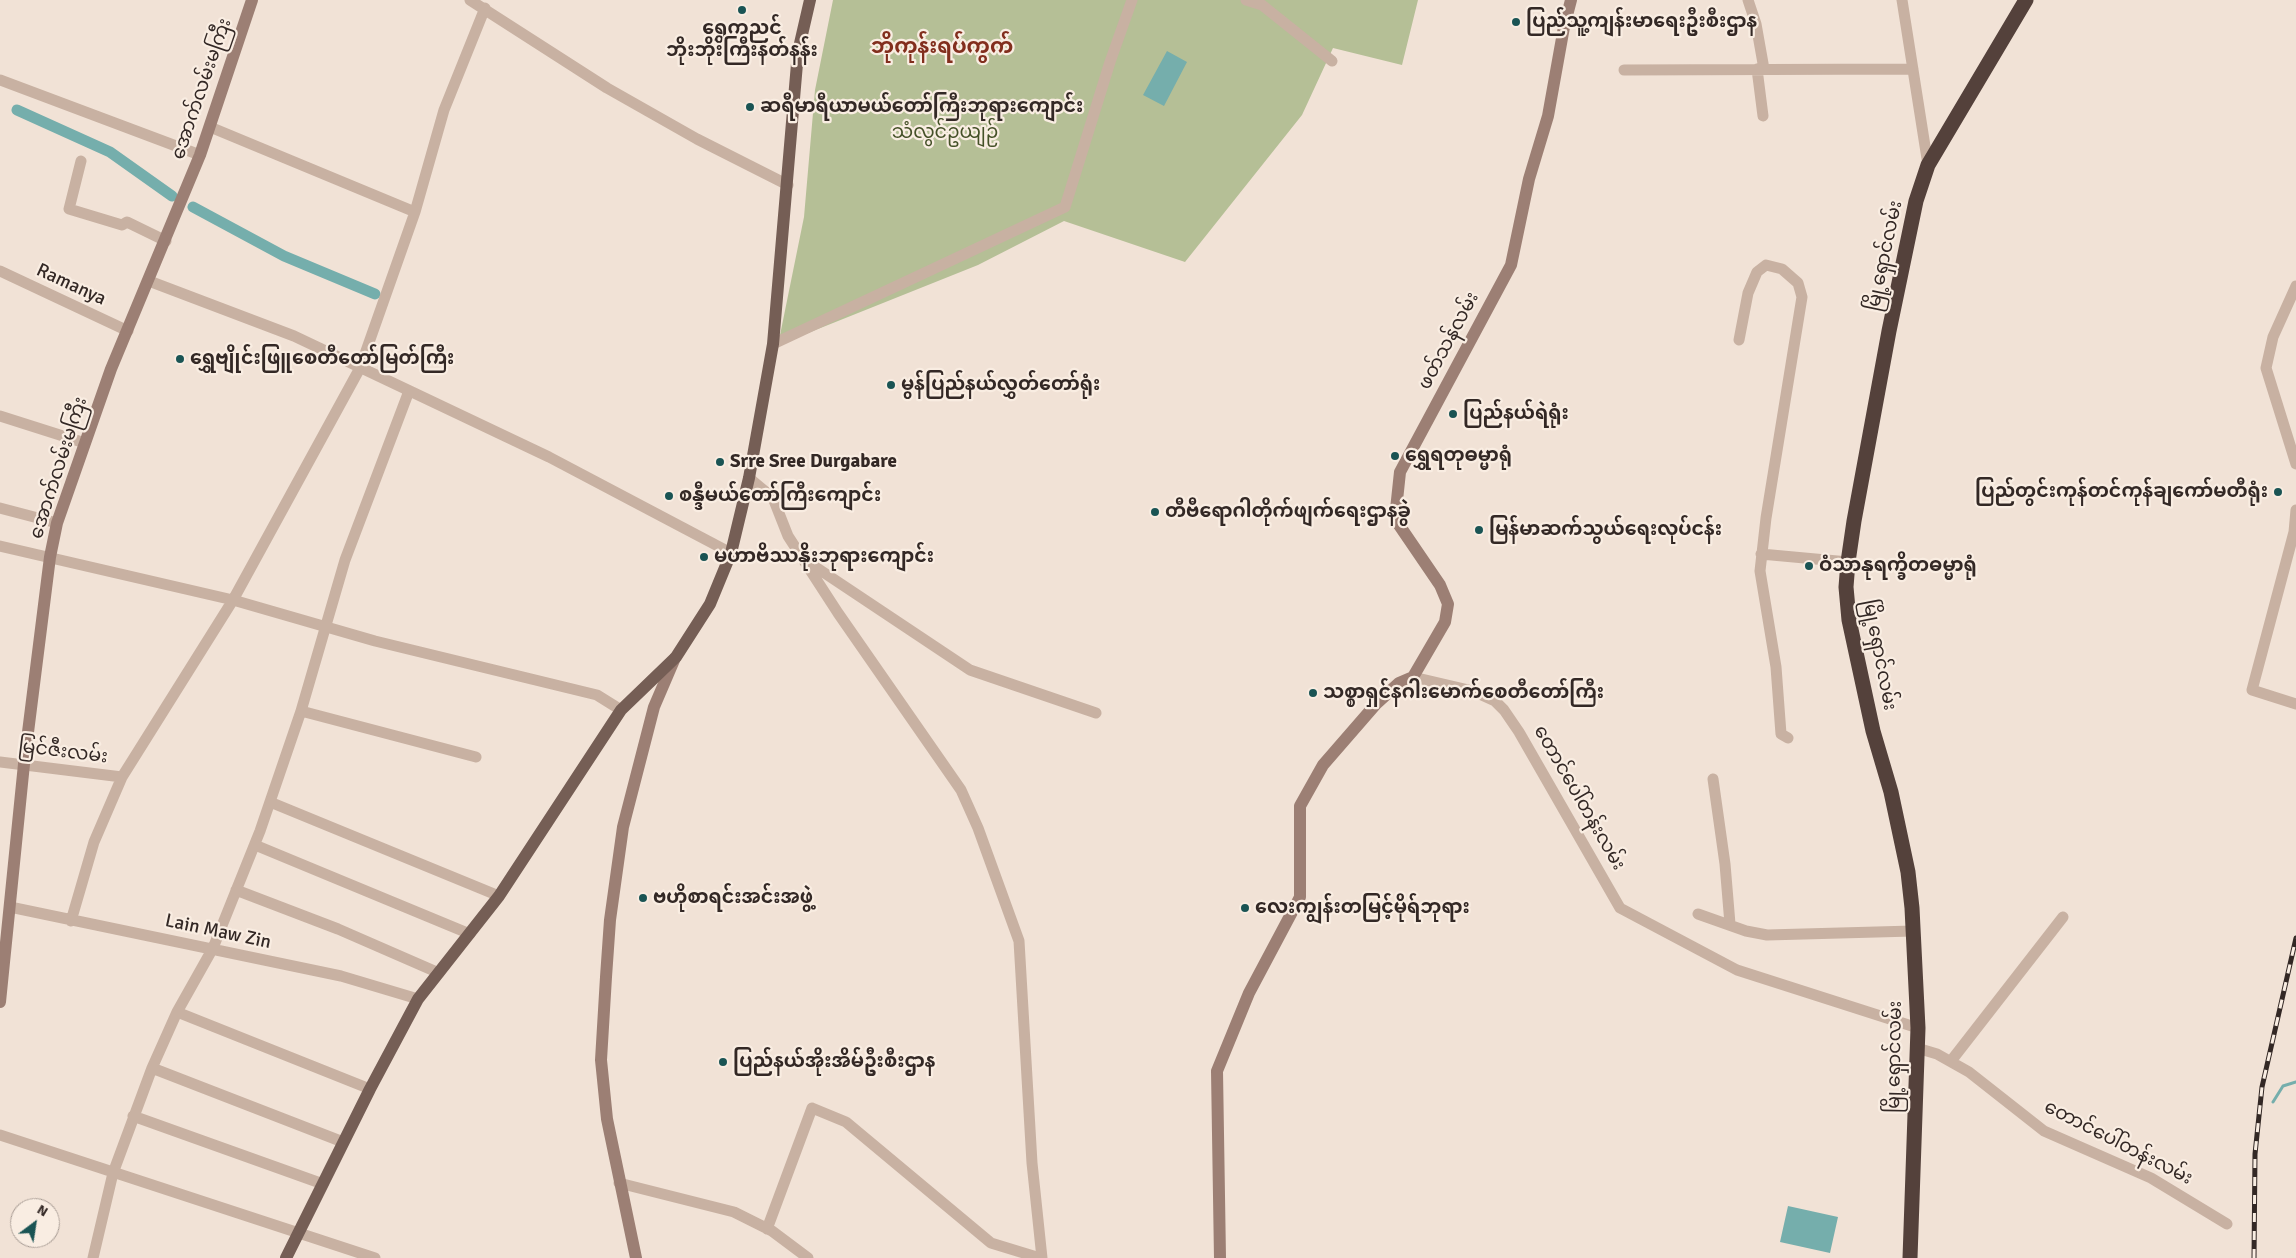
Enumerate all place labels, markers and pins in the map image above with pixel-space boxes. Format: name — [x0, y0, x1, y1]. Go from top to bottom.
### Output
marker: ရွှေကညင် ဘိုးဘိုးကြီးနတ်နန်း — [736, 4, 748, 16]
place label: ပြည်သူ့ကျန်းမာရေးဦးစီးဌာန — [1526, 11, 1757, 33]
marker: ပြည်သူ့ကျန်းမာရေးဦးစီးဌာန — [1510, 16, 1522, 28]
place label: ရွှေကညင် ဘိုးဘိုးကြီးနတ်နန်း — [666, 18, 818, 62]
place label: ဆရီမာရီယာမယ်တော်ကြီးဘုရားကျောင်း — [760, 96, 1083, 118]
marker: ဆရီမာရီယာမယ်တော်ကြီးဘုရားကျောင်း — [744, 101, 756, 113]
place label: ရွှေဗျိုင်းဖြူစေတီတော်မြတ်ကြီး — [190, 348, 454, 370]
marker: ရွှေဗျိုင်းဖြူစေတီတော်မြတ်ကြီး — [174, 353, 186, 365]
place label: မွန်ပြည်နယ်လွှတ်တော်ရုံး — [901, 374, 1100, 396]
marker: မွန်ပြည်နယ်လွှတ်တော်ရုံး — [885, 379, 897, 391]
place label: ပြည်နယ်ရဲရုံး — [1463, 403, 1569, 425]
marker: ပြည်နယ်ရဲရုံး — [1447, 408, 1459, 420]
place label: ရွှေရတုဓမ္မာရုံ — [1405, 445, 1512, 467]
marker: ရွှေရတုဓမ္မာရုံ — [1389, 450, 1401, 462]
place label: Srre Sree Durgabare — [730, 451, 897, 473]
marker: Srre Sree Durgabare — [714, 456, 726, 468]
place label: ပြည်တွင်းကုန်တင်ကုန်ချကော်မတီရုံး — [1975, 481, 2268, 503]
place label: စန္ဒီမယ်တော်ကြီးကျောင်း — [679, 485, 881, 507]
marker: ပြည်တွင်းကုန်တင်ကုန်ချကော်မတီရုံး — [2272, 486, 2284, 498]
marker: စန္ဒီမယ်တော်ကြီးကျောင်း — [663, 490, 675, 502]
place label: တီဗီရောဂါတိုက်ဖျက်ရေးဌာနခွဲ — [1165, 501, 1411, 523]
marker: တီဗီရောဂါတိုက်ဖျက်ရေးဌာနခွဲ — [1149, 506, 1161, 518]
place label: မြန်မာဆက်သွယ်ရေးလုပ်ငန်း — [1489, 519, 1722, 541]
marker: မြန်မာဆက်သွယ်ရေးလုပ်ငန်း — [1473, 524, 1485, 536]
place label: မဟာဗိဿနိုးဘုရားကျောင်း — [714, 546, 934, 568]
marker: မဟာဗိဿနိုးဘုရားကျောင်း — [698, 551, 710, 563]
place label: ဝံသာနုရက္ခိတဓမ္မာရုံ — [1819, 555, 1977, 577]
marker: ဝံသာနုရက္ခိတဓမ္မာရုံ — [1803, 560, 1815, 572]
place label: သစ္စာရှင်နဂါးမောက်စေတီတော်ကြီး — [1323, 682, 1604, 704]
marker: သစ္စာရှင်နဂါးမောက်စေတီတော်ကြီး — [1307, 687, 1319, 699]
place label: ဗဟိုစာရင်းအင်းအဖွဲ့ — [653, 887, 813, 909]
marker: ဗဟိုစာရင်းအင်းအဖွဲ့ — [637, 892, 649, 904]
place label: လေးကျွန်းတမြင့်မိုရ်ဘုရား — [1255, 897, 1470, 919]
marker: လေးကျွန်းတမြင့်မိုရ်ဘုရား — [1239, 902, 1251, 914]
place label: ပြည်နယ်အိုးအိမ်ဦးစီးဌာန — [733, 1051, 935, 1073]
marker: ပြည်နယ်အိုးအိမ်ဦးစီးဌာန — [717, 1056, 729, 1068]

